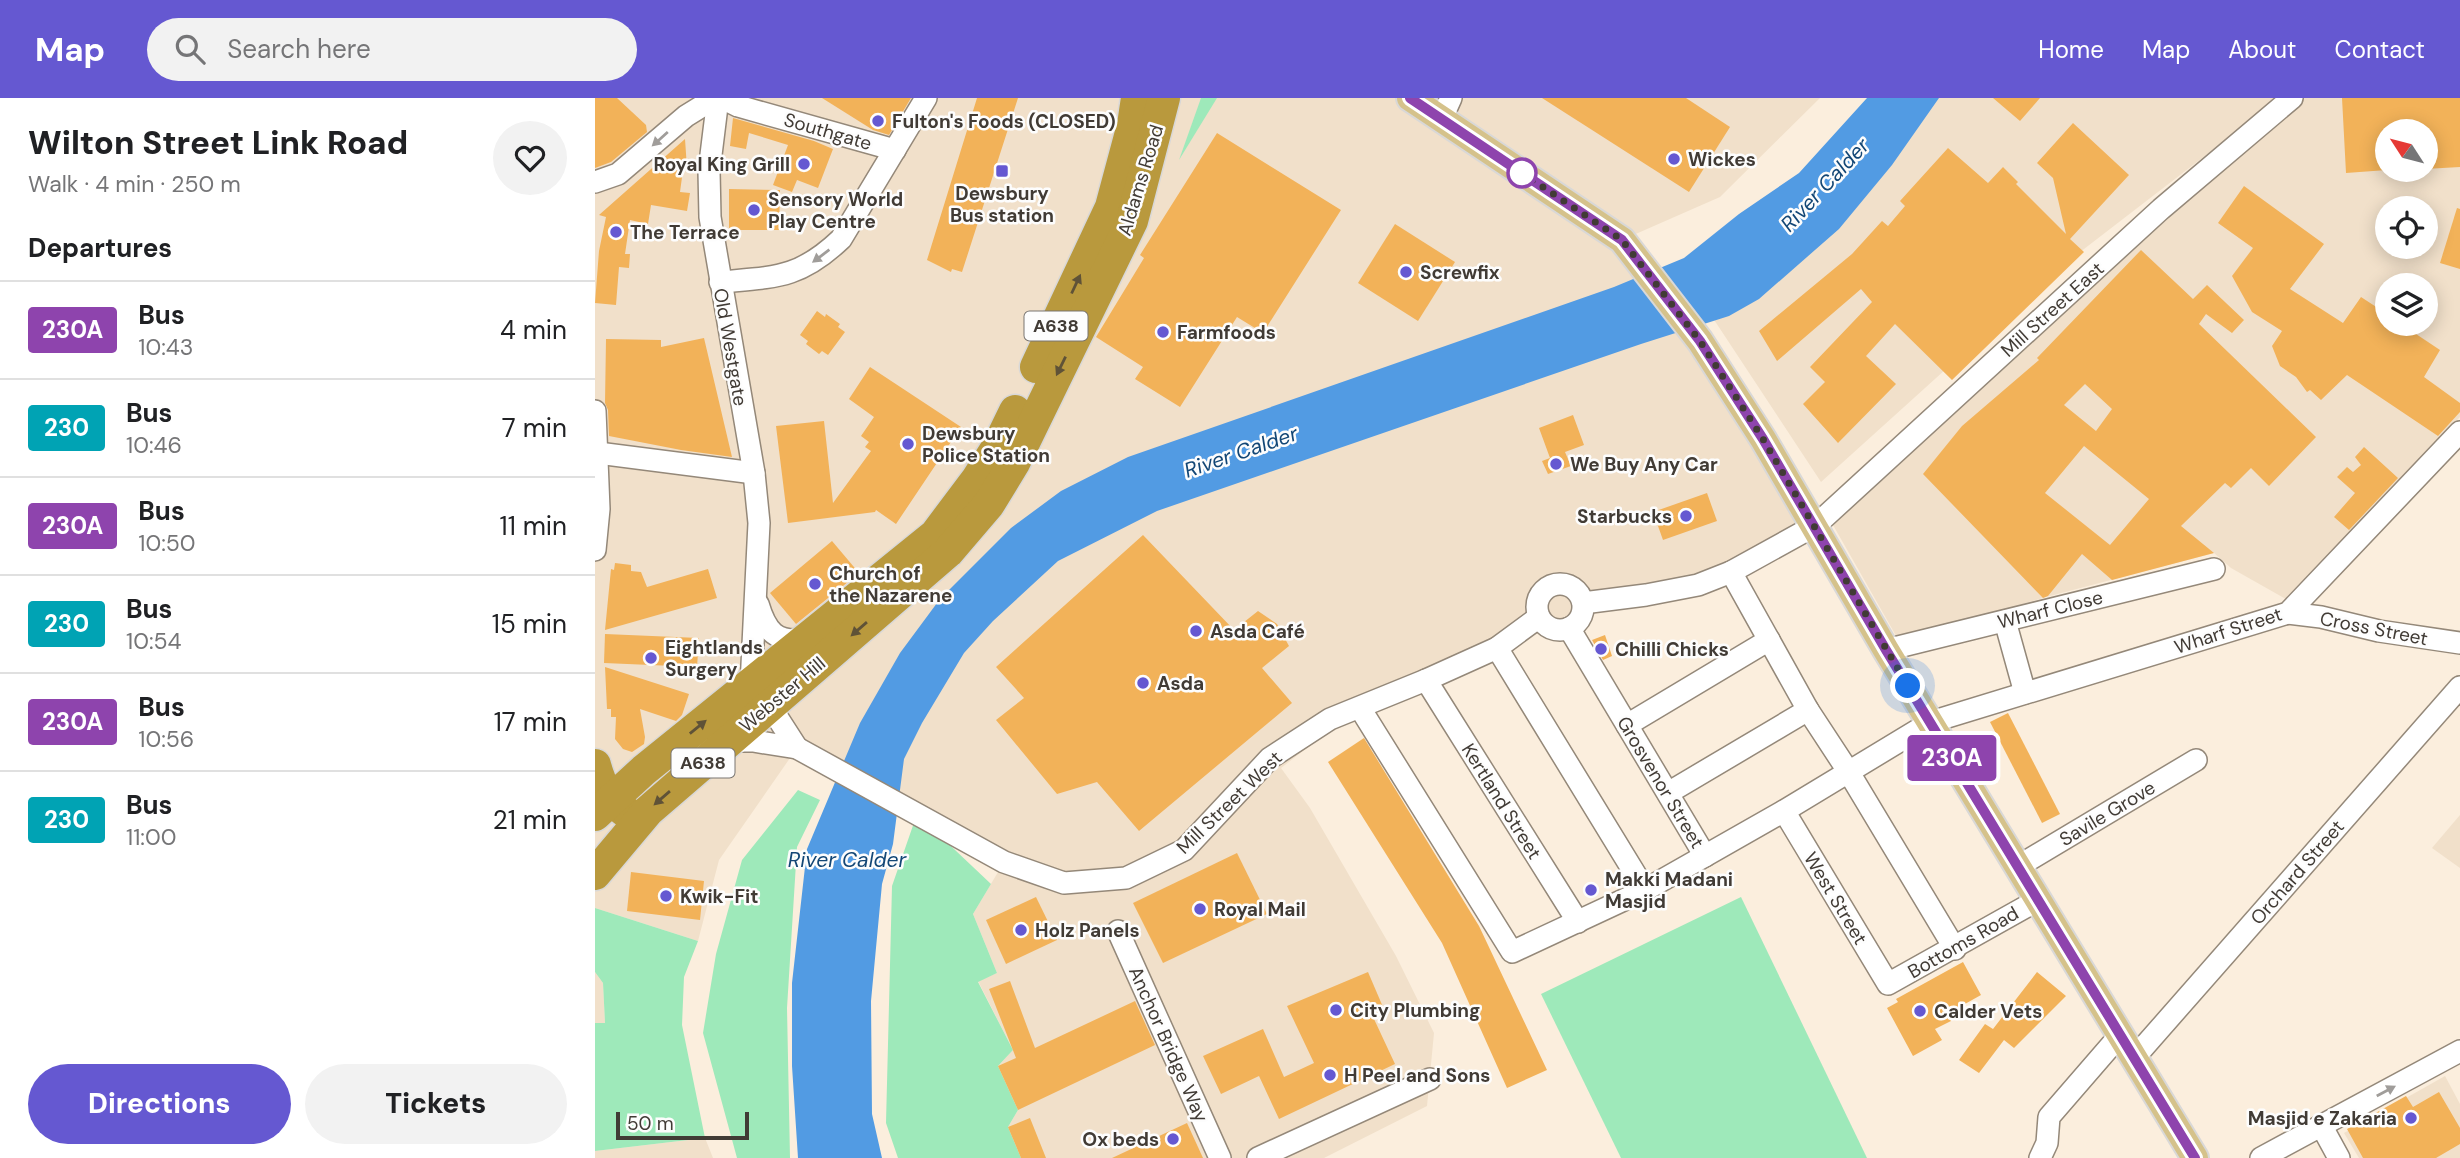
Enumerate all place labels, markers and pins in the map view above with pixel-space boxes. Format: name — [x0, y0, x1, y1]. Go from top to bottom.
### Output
place label: Fulton's Foods (CLOSED) — [892, 109, 1116, 134]
marker: Fulton's Foods (CLOSED) — [870, 113, 886, 129]
place label: Wickes — [1688, 147, 1756, 172]
marker: Wickes — [1666, 151, 1682, 167]
place label: Royal King Grill — [653, 152, 790, 177]
marker: Royal King Grill — [796, 156, 812, 172]
unlabelled marker — [1507, 158, 1537, 188]
marker: Dewsbury Bus station — [994, 163, 1010, 179]
place label: Dewsbury Bus station — [950, 181, 1054, 228]
place label: Sensory World Play Centre — [768, 187, 903, 234]
marker: Sensory World Play Centre — [746, 202, 762, 218]
place label: The Terrace — [630, 220, 740, 245]
marker: The Terrace — [608, 224, 624, 240]
place label: Screwfix — [1420, 260, 1500, 285]
marker: Screwfix — [1398, 264, 1414, 280]
place label: Farmfoods — [1177, 320, 1276, 345]
marker: Farmfoods — [1155, 324, 1171, 340]
place label: Dewsbury Police Station — [922, 421, 1050, 468]
marker: Dewsbury Police Station — [900, 436, 916, 452]
place label: We Buy Any Car — [1570, 452, 1718, 477]
marker: We Buy Any Car — [1548, 456, 1564, 472]
place label: Starbucks — [1577, 504, 1672, 529]
marker: Starbucks — [1678, 508, 1694, 524]
place label: Church of the Nazarene — [829, 561, 953, 608]
marker: Church of the Nazarene — [807, 576, 823, 592]
place label: Asda Café — [1210, 619, 1305, 644]
marker: Asda Café — [1188, 623, 1204, 639]
place label: Eightlands Surgery — [665, 635, 763, 682]
place label: Chilli Chicks — [1615, 637, 1729, 662]
marker: Chilli Chicks — [1593, 641, 1609, 657]
marker: Eightlands Surgery — [643, 650, 659, 666]
place label: Asda — [1157, 671, 1204, 696]
marker: Asda — [1135, 675, 1151, 691]
place label: Makki Madani Masjid — [1605, 867, 1733, 914]
marker: Makki Madani Masjid — [1583, 882, 1599, 898]
place label: Kwik-Fit — [680, 884, 759, 909]
marker: Kwik-Fit — [658, 888, 674, 904]
place label: Royal Mail — [1214, 897, 1306, 922]
marker: Royal Mail — [1192, 901, 1208, 917]
place label: Holz Panels — [1035, 918, 1140, 943]
marker: Holz Panels — [1013, 922, 1029, 938]
place label: City Plumbing — [1350, 998, 1480, 1023]
place label: Calder Vets — [1934, 999, 2042, 1024]
marker: City Plumbing — [1328, 1002, 1344, 1018]
marker: Calder Vets — [1912, 1003, 1928, 1019]
place label: H Peel and Sons — [1344, 1063, 1490, 1088]
marker: H Peel and Sons — [1322, 1067, 1338, 1083]
place label: Masjid e Zakaria — [2248, 1106, 2397, 1131]
marker: Masjid e Zakaria — [2403, 1110, 2419, 1126]
place label: Ox beds — [1082, 1127, 1159, 1152]
marker: Ox beds — [1165, 1131, 1181, 1147]

